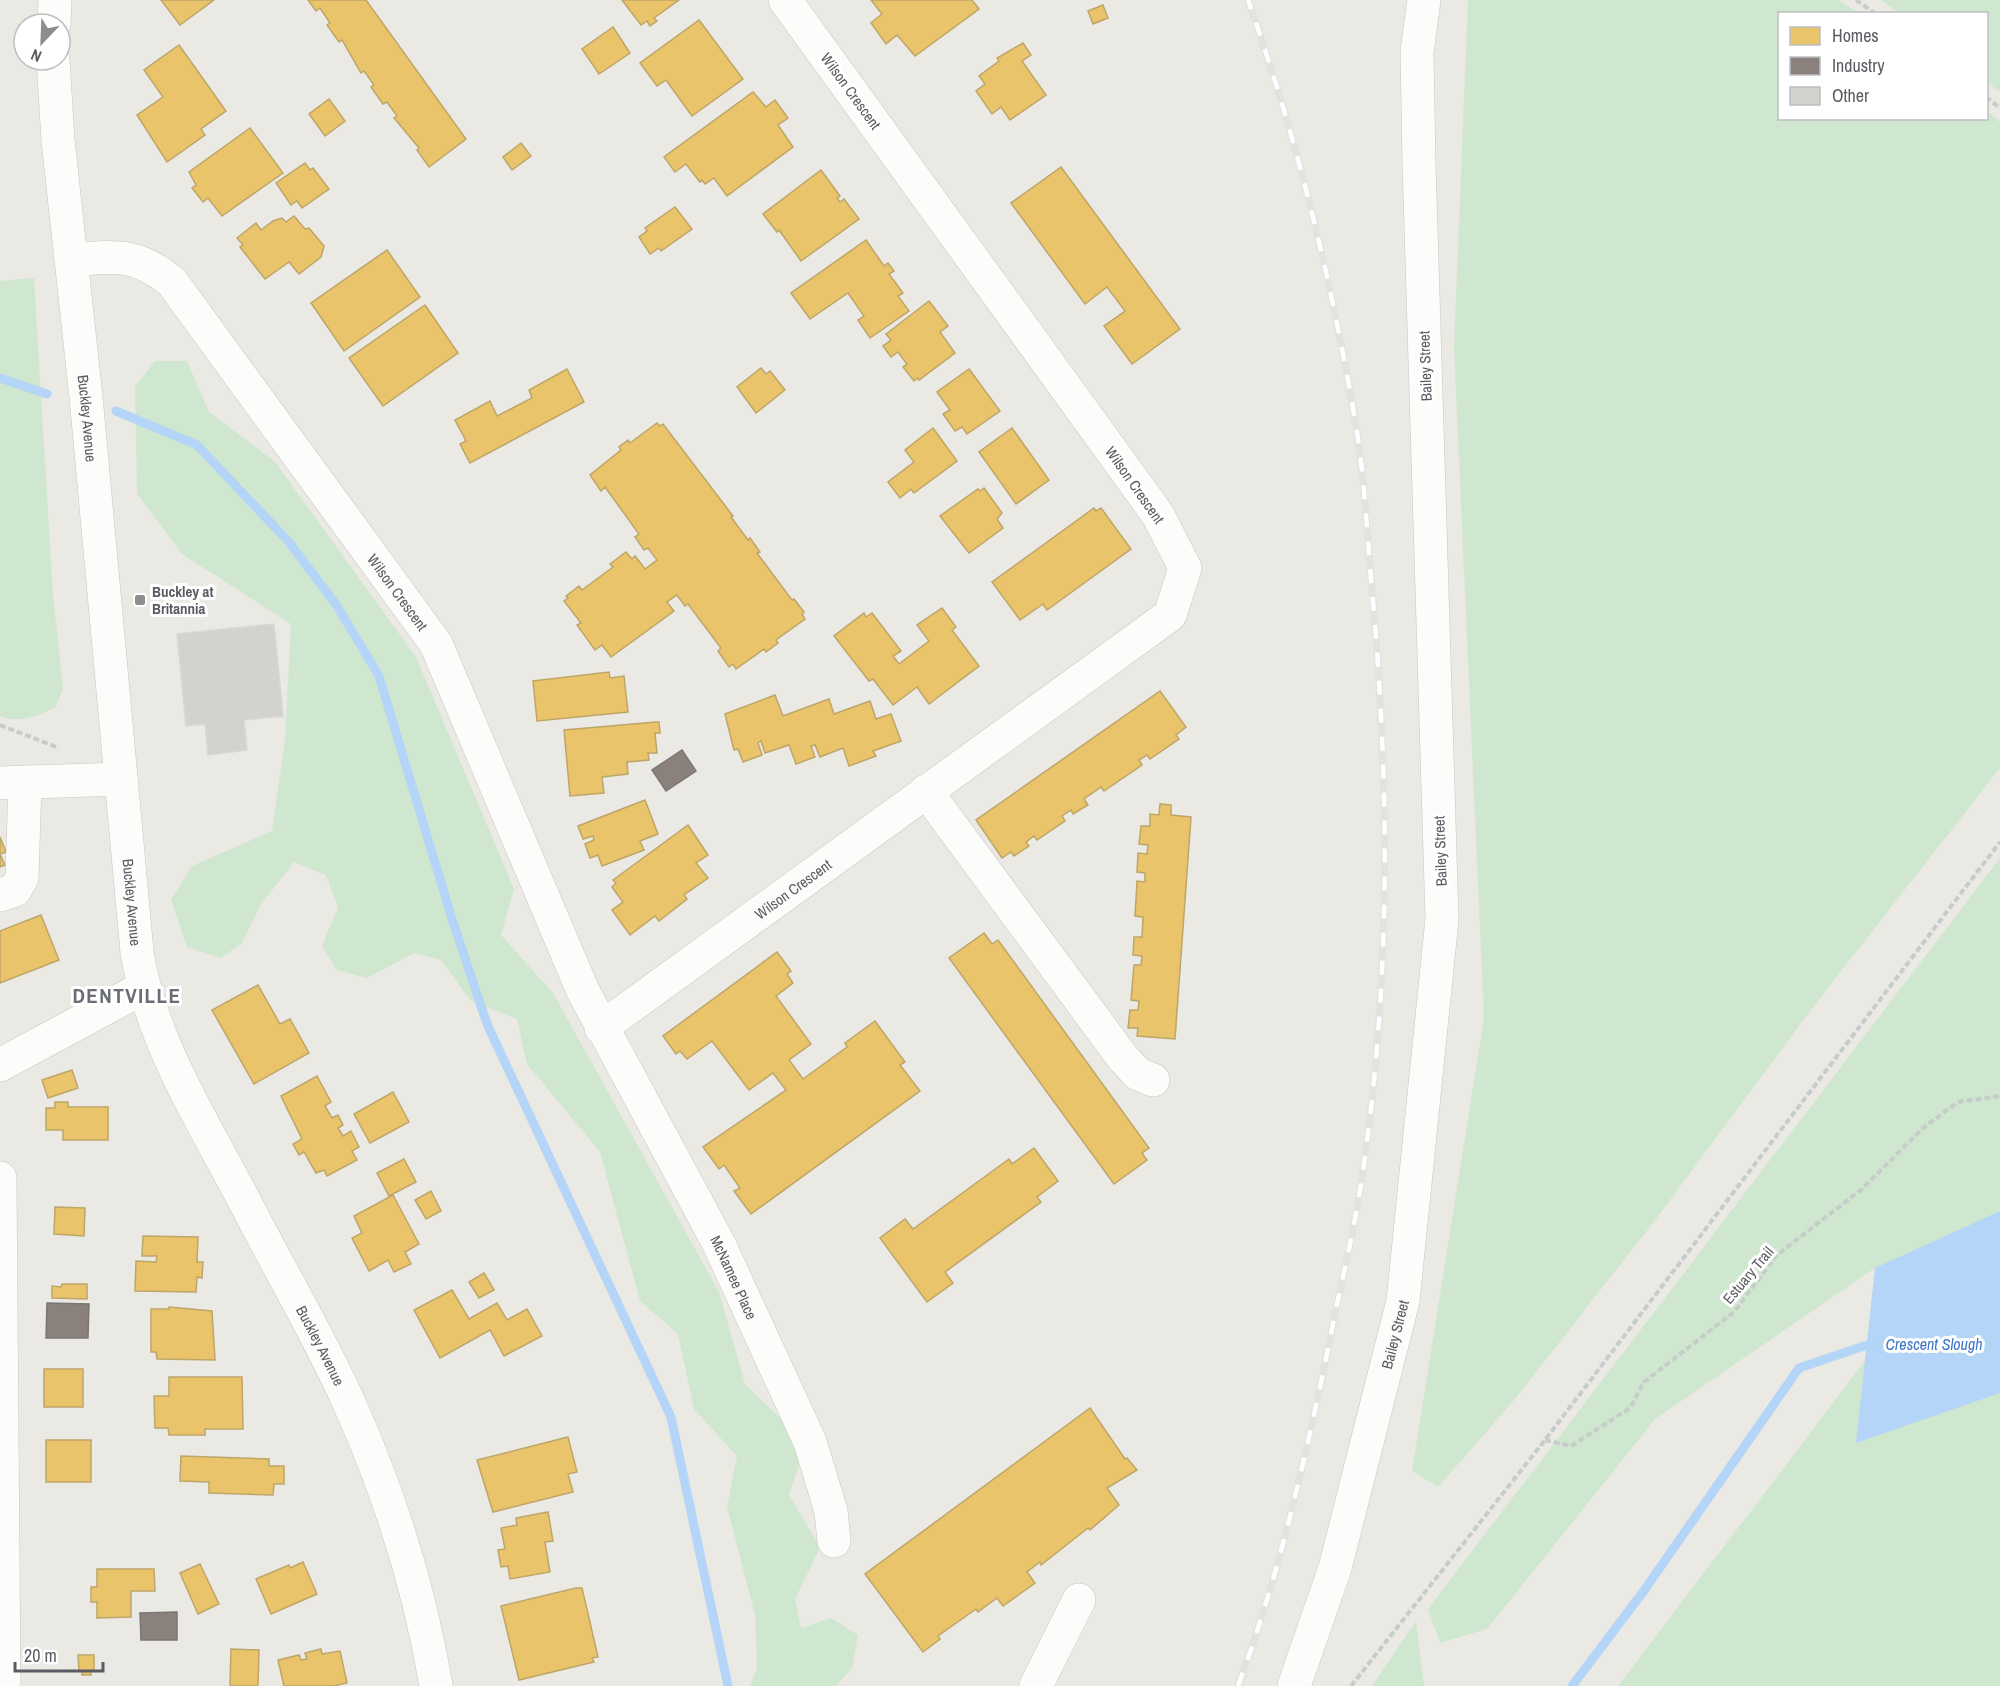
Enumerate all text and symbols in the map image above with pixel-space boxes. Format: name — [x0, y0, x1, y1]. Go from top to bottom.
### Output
north arrow — [12, 12, 72, 72]
legend — [1778, 12, 1988, 120]
text: Homes — [1832, 23, 1879, 48]
text: N — [27, 44, 45, 68]
street label: Wilson Crescent — [816, 48, 886, 134]
text: Industry — [1832, 53, 1885, 78]
text: Other — [1832, 83, 1869, 108]
street label: Bailey Street — [1413, 330, 1437, 402]
street label: Buckley Avenue — [73, 374, 102, 463]
street label: Wilson Crescent — [1101, 442, 1170, 528]
street label: Wilson Crescent — [363, 549, 434, 635]
place label: Buckley at Britannia — [152, 581, 214, 619]
marker: Buckley at Britannia — [133, 593, 147, 607]
street label: Bailey Street — [1428, 815, 1452, 887]
street label: Wilson Crescent — [750, 853, 836, 924]
street label: Buckley Avenue — [118, 858, 147, 947]
district label: DENTVILLE — [72, 981, 182, 1010]
street label: McNamee Place — [706, 1231, 763, 1323]
street label: Estuary Trail — [1718, 1242, 1778, 1308]
street label: Bailey Street — [1376, 1297, 1414, 1371]
street label: Buckley Avenue — [292, 1302, 350, 1389]
water label: Crescent Slough — [1886, 1333, 1983, 1355]
scale bar — [15, 1635, 104, 1673]
text: 20 m — [24, 1643, 57, 1668]

